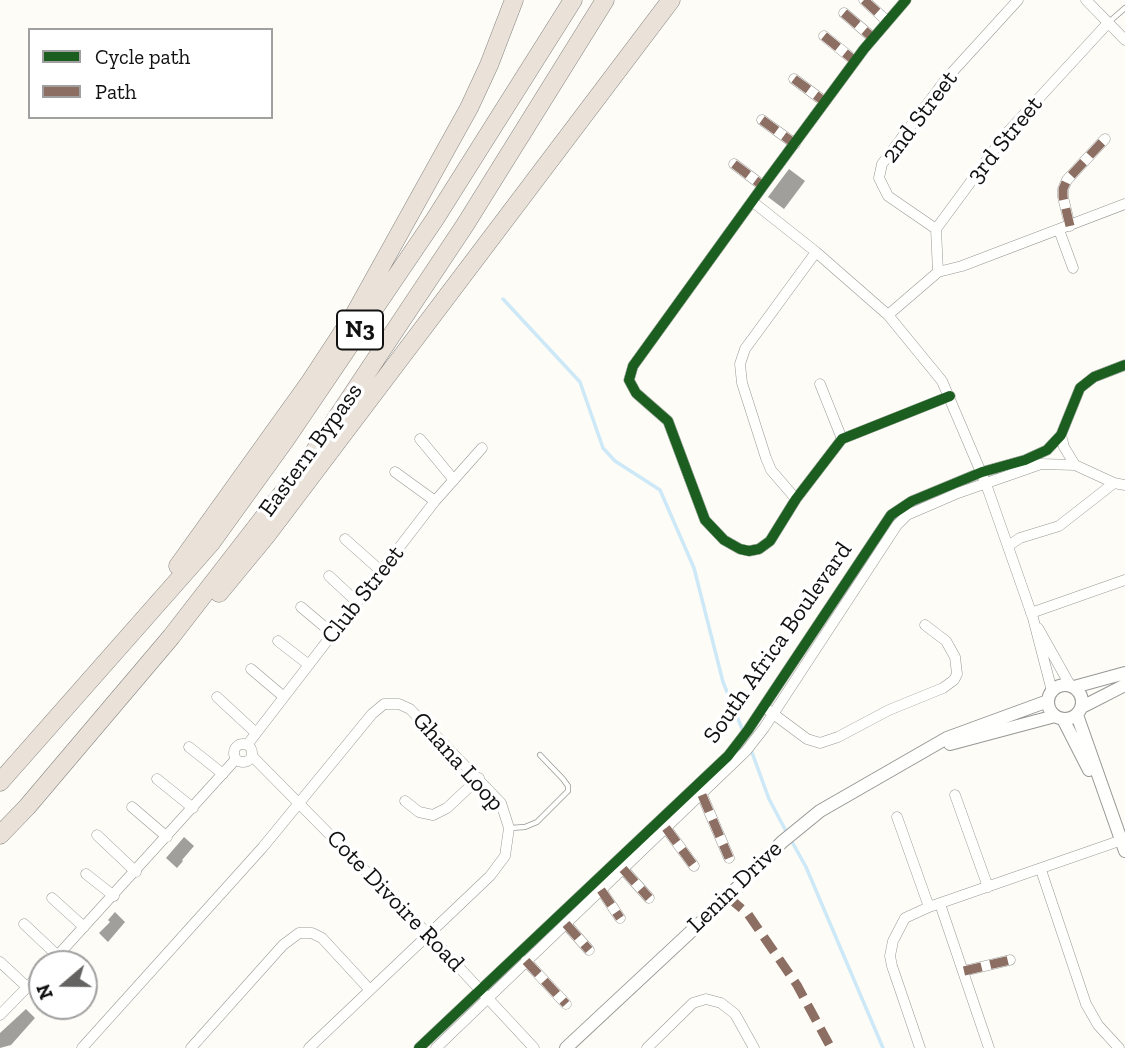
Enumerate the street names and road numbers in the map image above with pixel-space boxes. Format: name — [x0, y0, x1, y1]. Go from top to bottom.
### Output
street label: 2nd Street — [876, 65, 964, 169]
street label: 3rd Street — [961, 91, 1049, 189]
road number: N3 — [337, 310, 383, 350]
street label: Eastern Bypass — [253, 378, 369, 522]
street label: South Africa Boulevard — [698, 537, 858, 749]
street label: Club Street — [316, 540, 410, 650]
street label: Ghana Loop — [406, 707, 510, 817]
street label: Cote Divoire Road — [320, 824, 470, 978]
street label: Lenin Drive — [682, 835, 788, 939]

